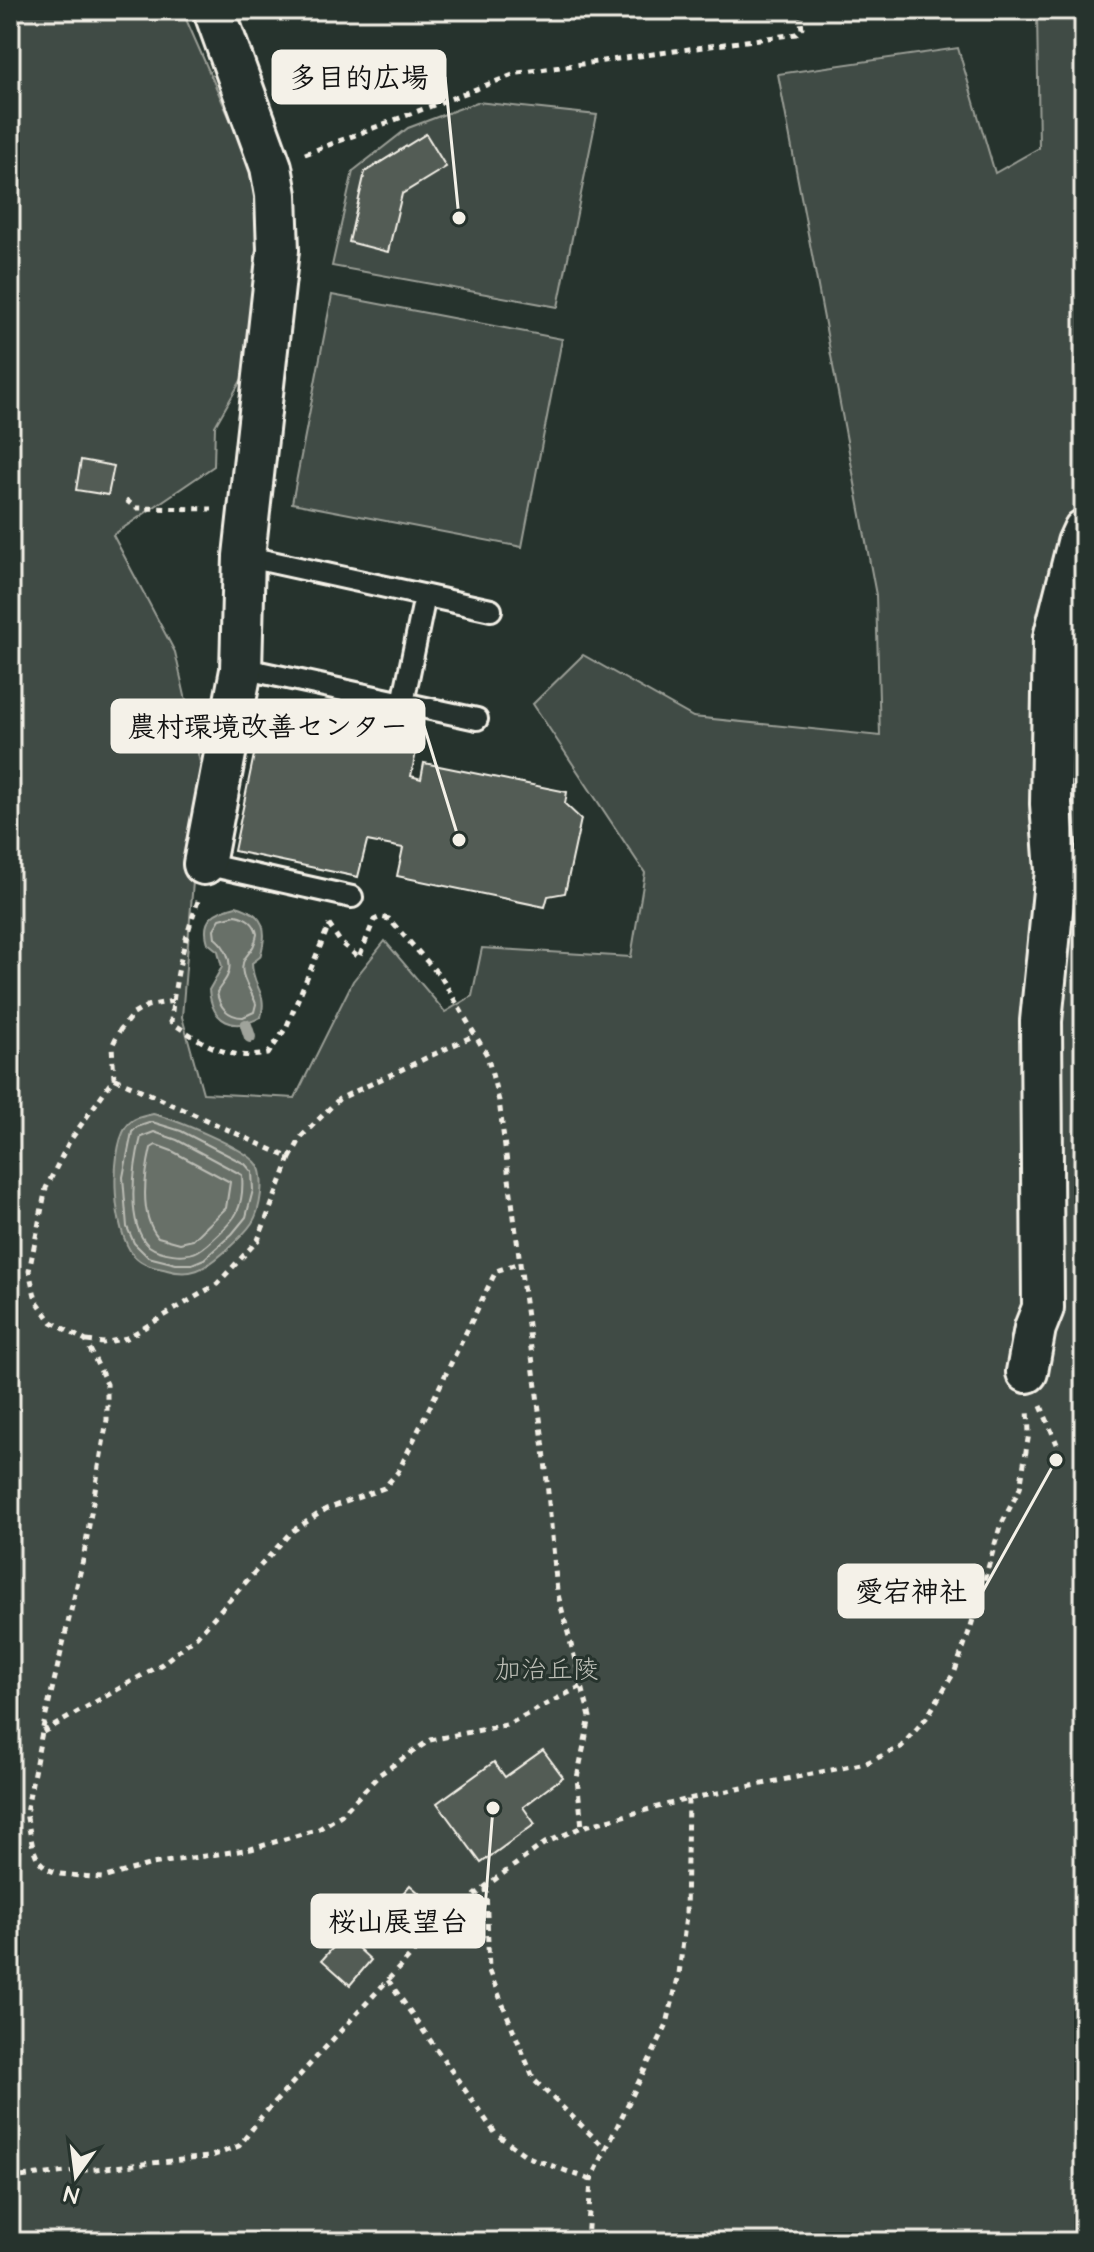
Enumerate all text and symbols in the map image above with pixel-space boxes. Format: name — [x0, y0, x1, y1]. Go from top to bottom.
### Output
callout: 多目的広場 — [273, 51, 445, 103]
text: 多目的広場 — [289, 59, 429, 98]
callout: 農村環境改善センター — [112, 700, 424, 752]
text: 農村環境改善センター — [128, 708, 408, 747]
callout: 愛宕神社 — [839, 1565, 983, 1617]
text: 愛宕神社 — [855, 1573, 967, 1612]
park label: 加治丘陵 — [495, 1652, 599, 1688]
callout: 桜山展望台 — [312, 1895, 484, 1947]
text: 桜山展望台 — [328, 1903, 468, 1942]
north arrow — [36, 2136, 116, 2216]
text: N — [61, 2177, 82, 2211]

